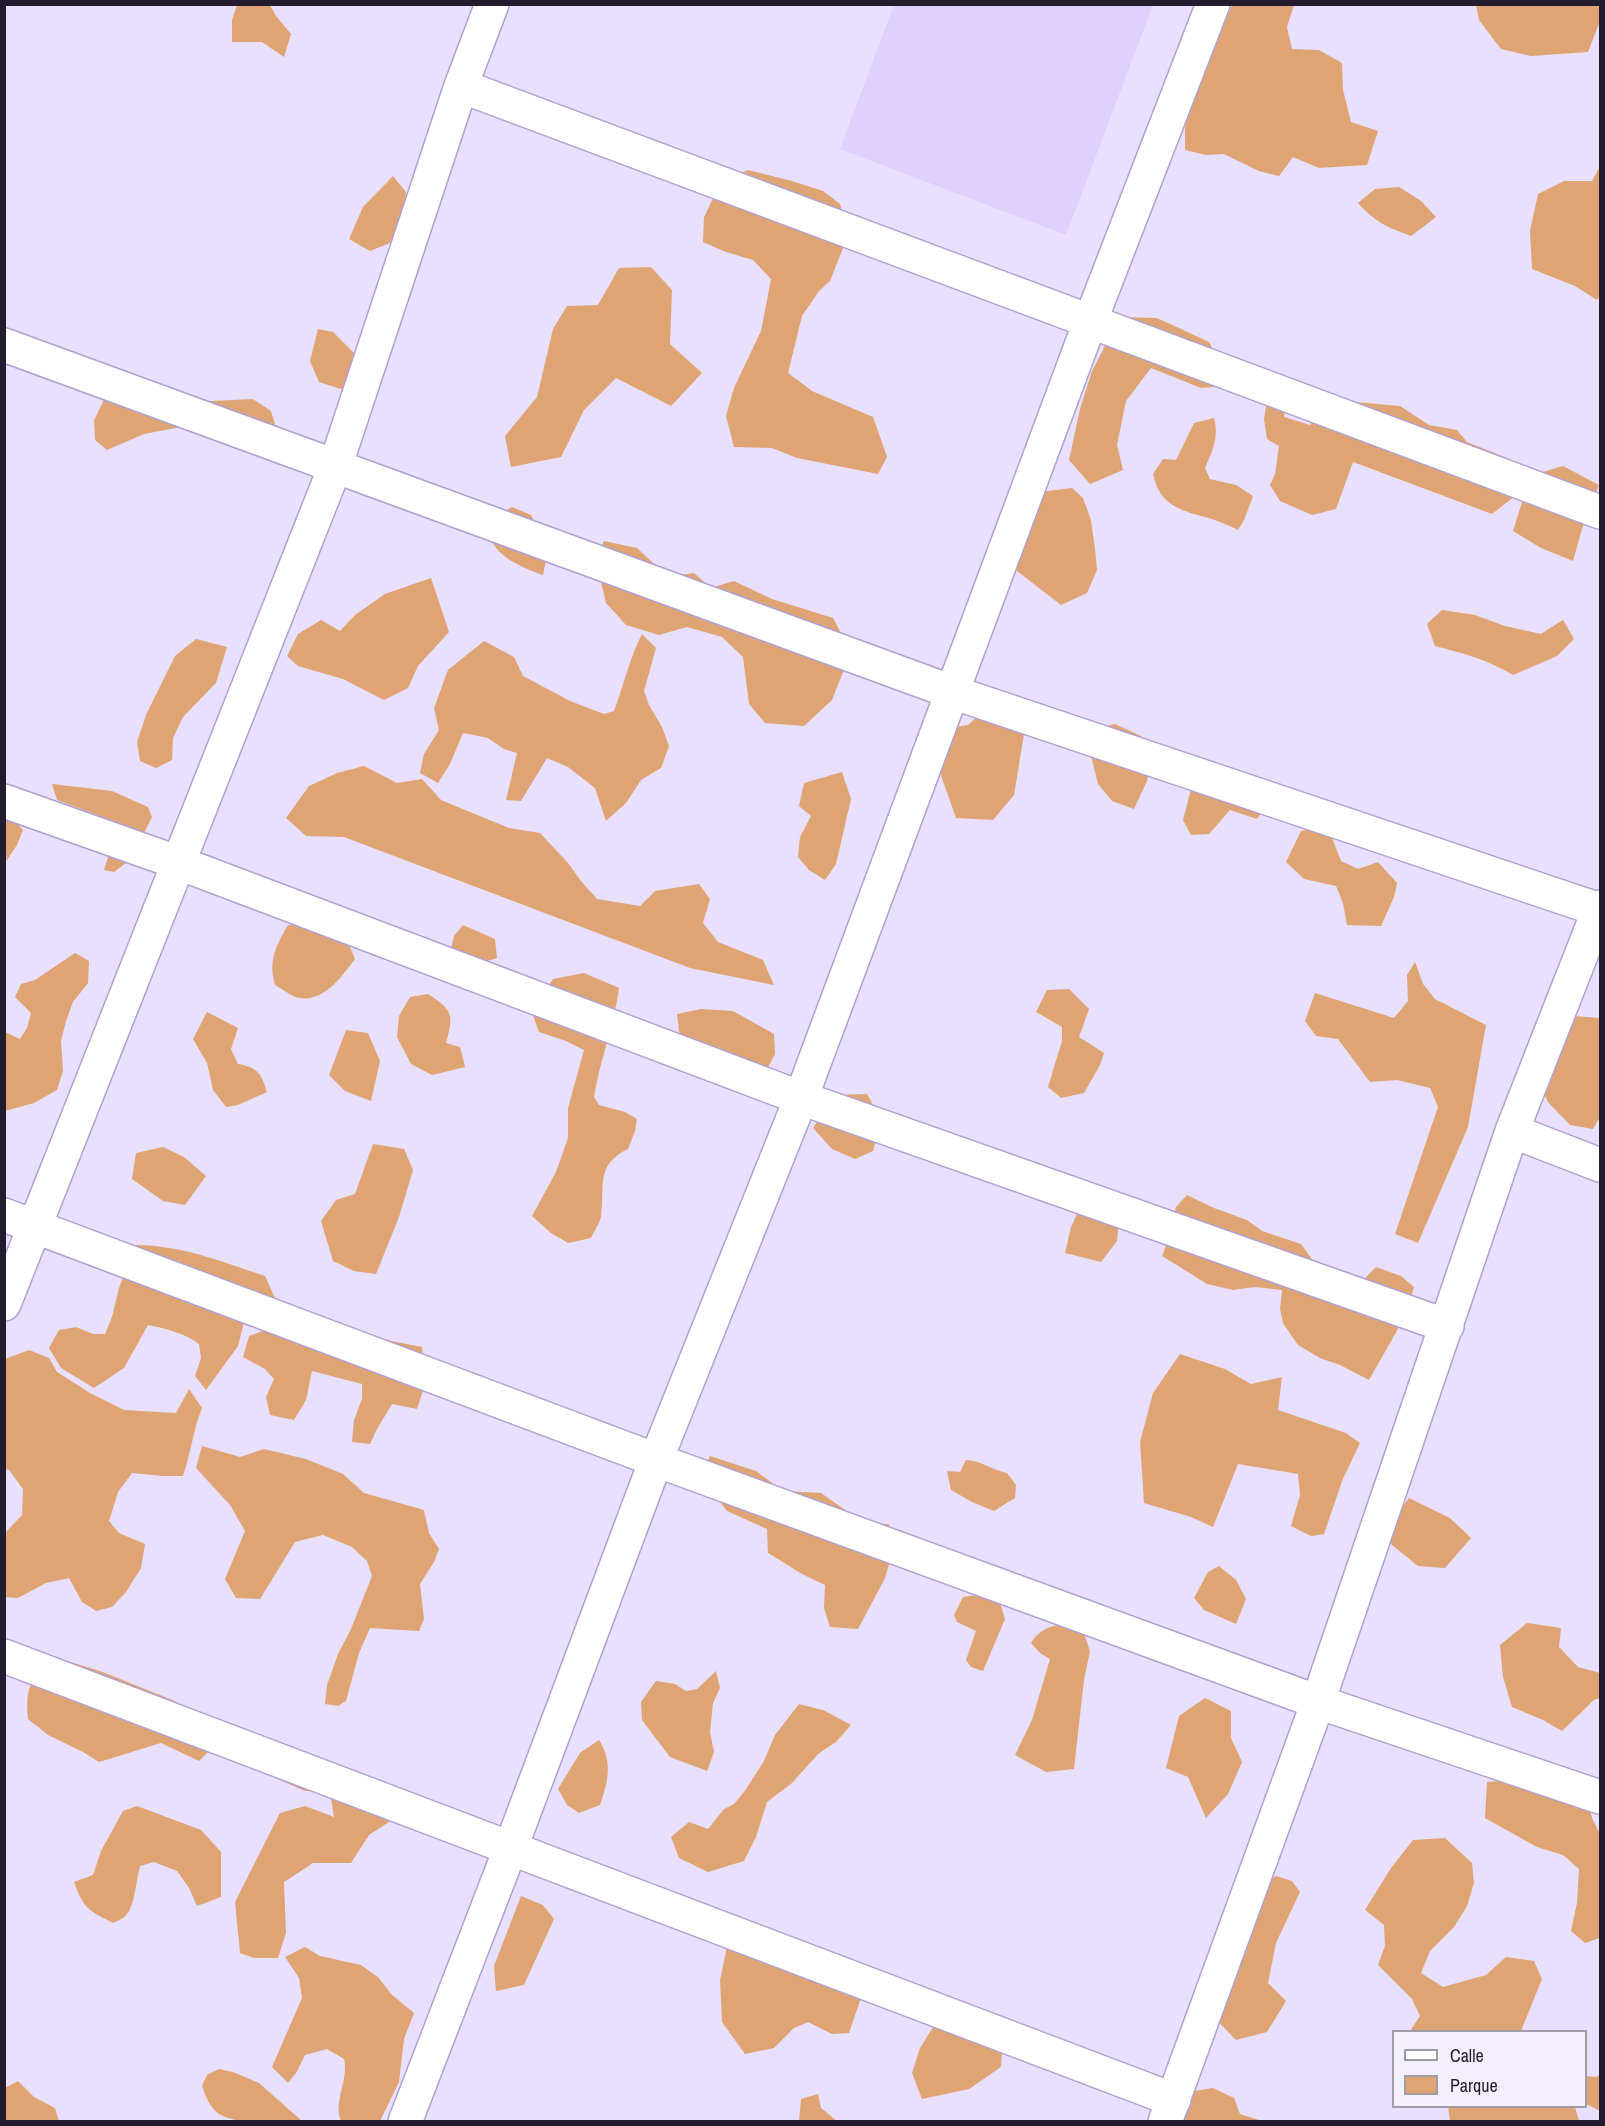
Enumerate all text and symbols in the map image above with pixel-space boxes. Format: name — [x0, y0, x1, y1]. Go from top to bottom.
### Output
legend — [1392, 2030, 1587, 2108]
text: Calle — [1450, 2043, 1484, 2068]
text: Parque — [1450, 2073, 1498, 2098]

